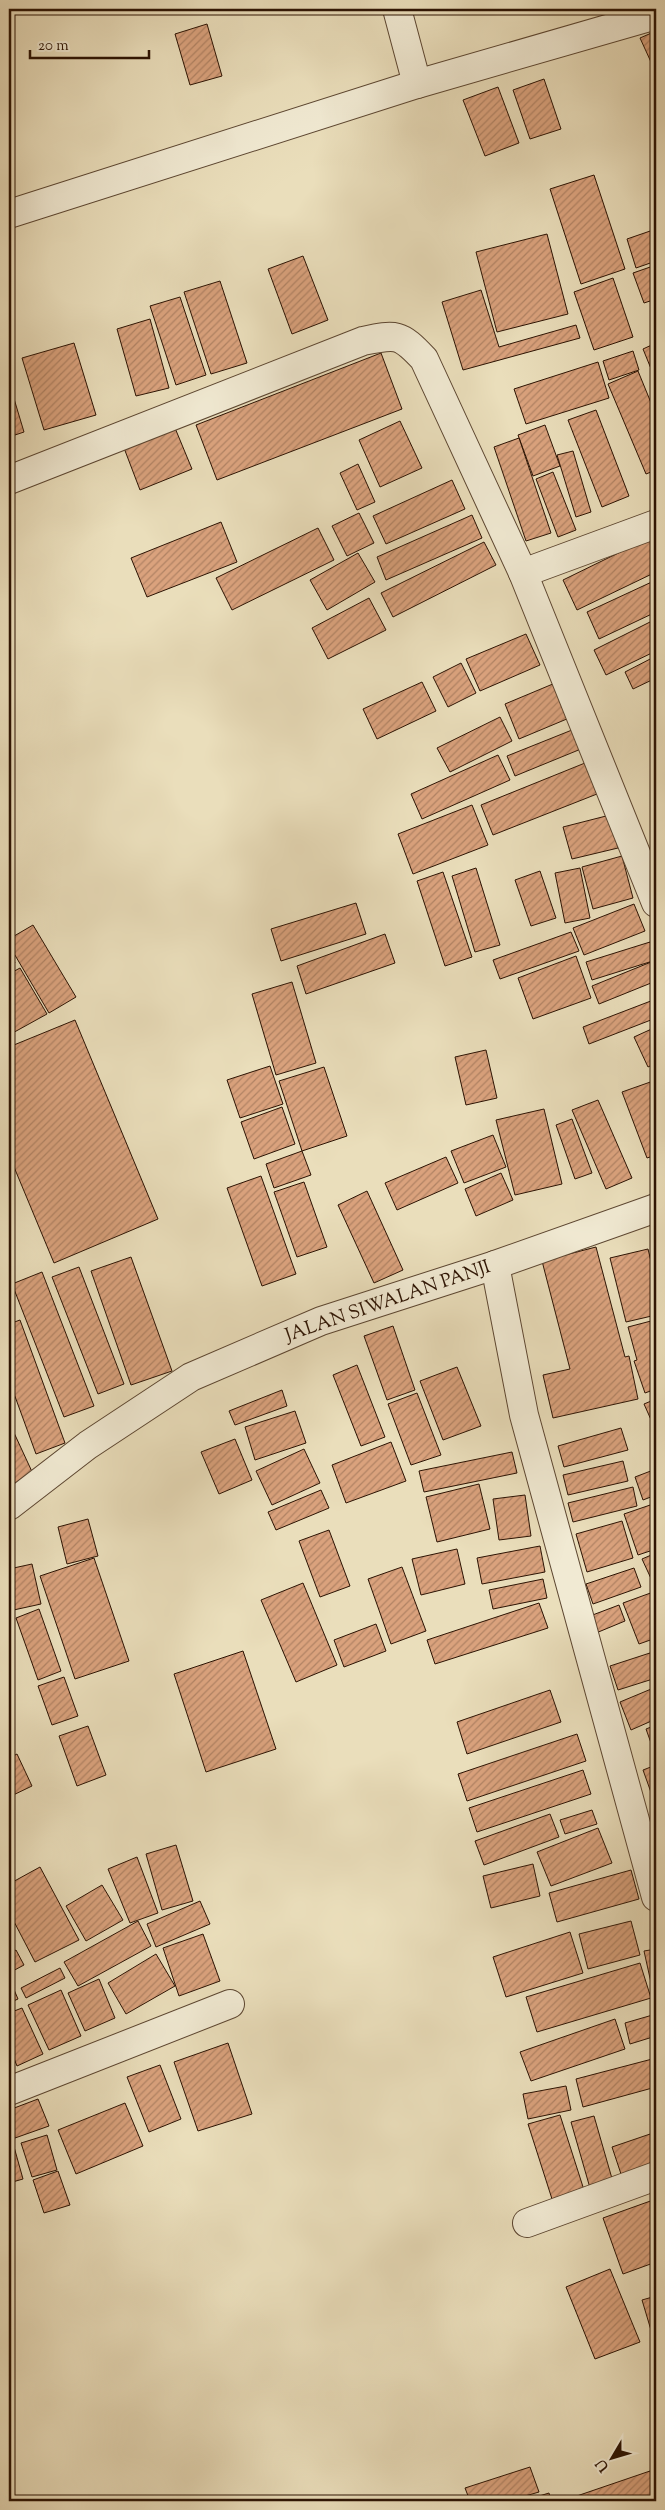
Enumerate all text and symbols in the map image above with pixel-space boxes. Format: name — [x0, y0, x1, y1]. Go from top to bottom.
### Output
scale bar — [30, 28, 149, 60]
text: 20 m — [38, 36, 69, 57]
street label: JALAN SIWALAN PANJI — [281, 1254, 494, 1350]
north arrow — [588, 2432, 638, 2482]
text: U — [592, 2454, 615, 2475]

